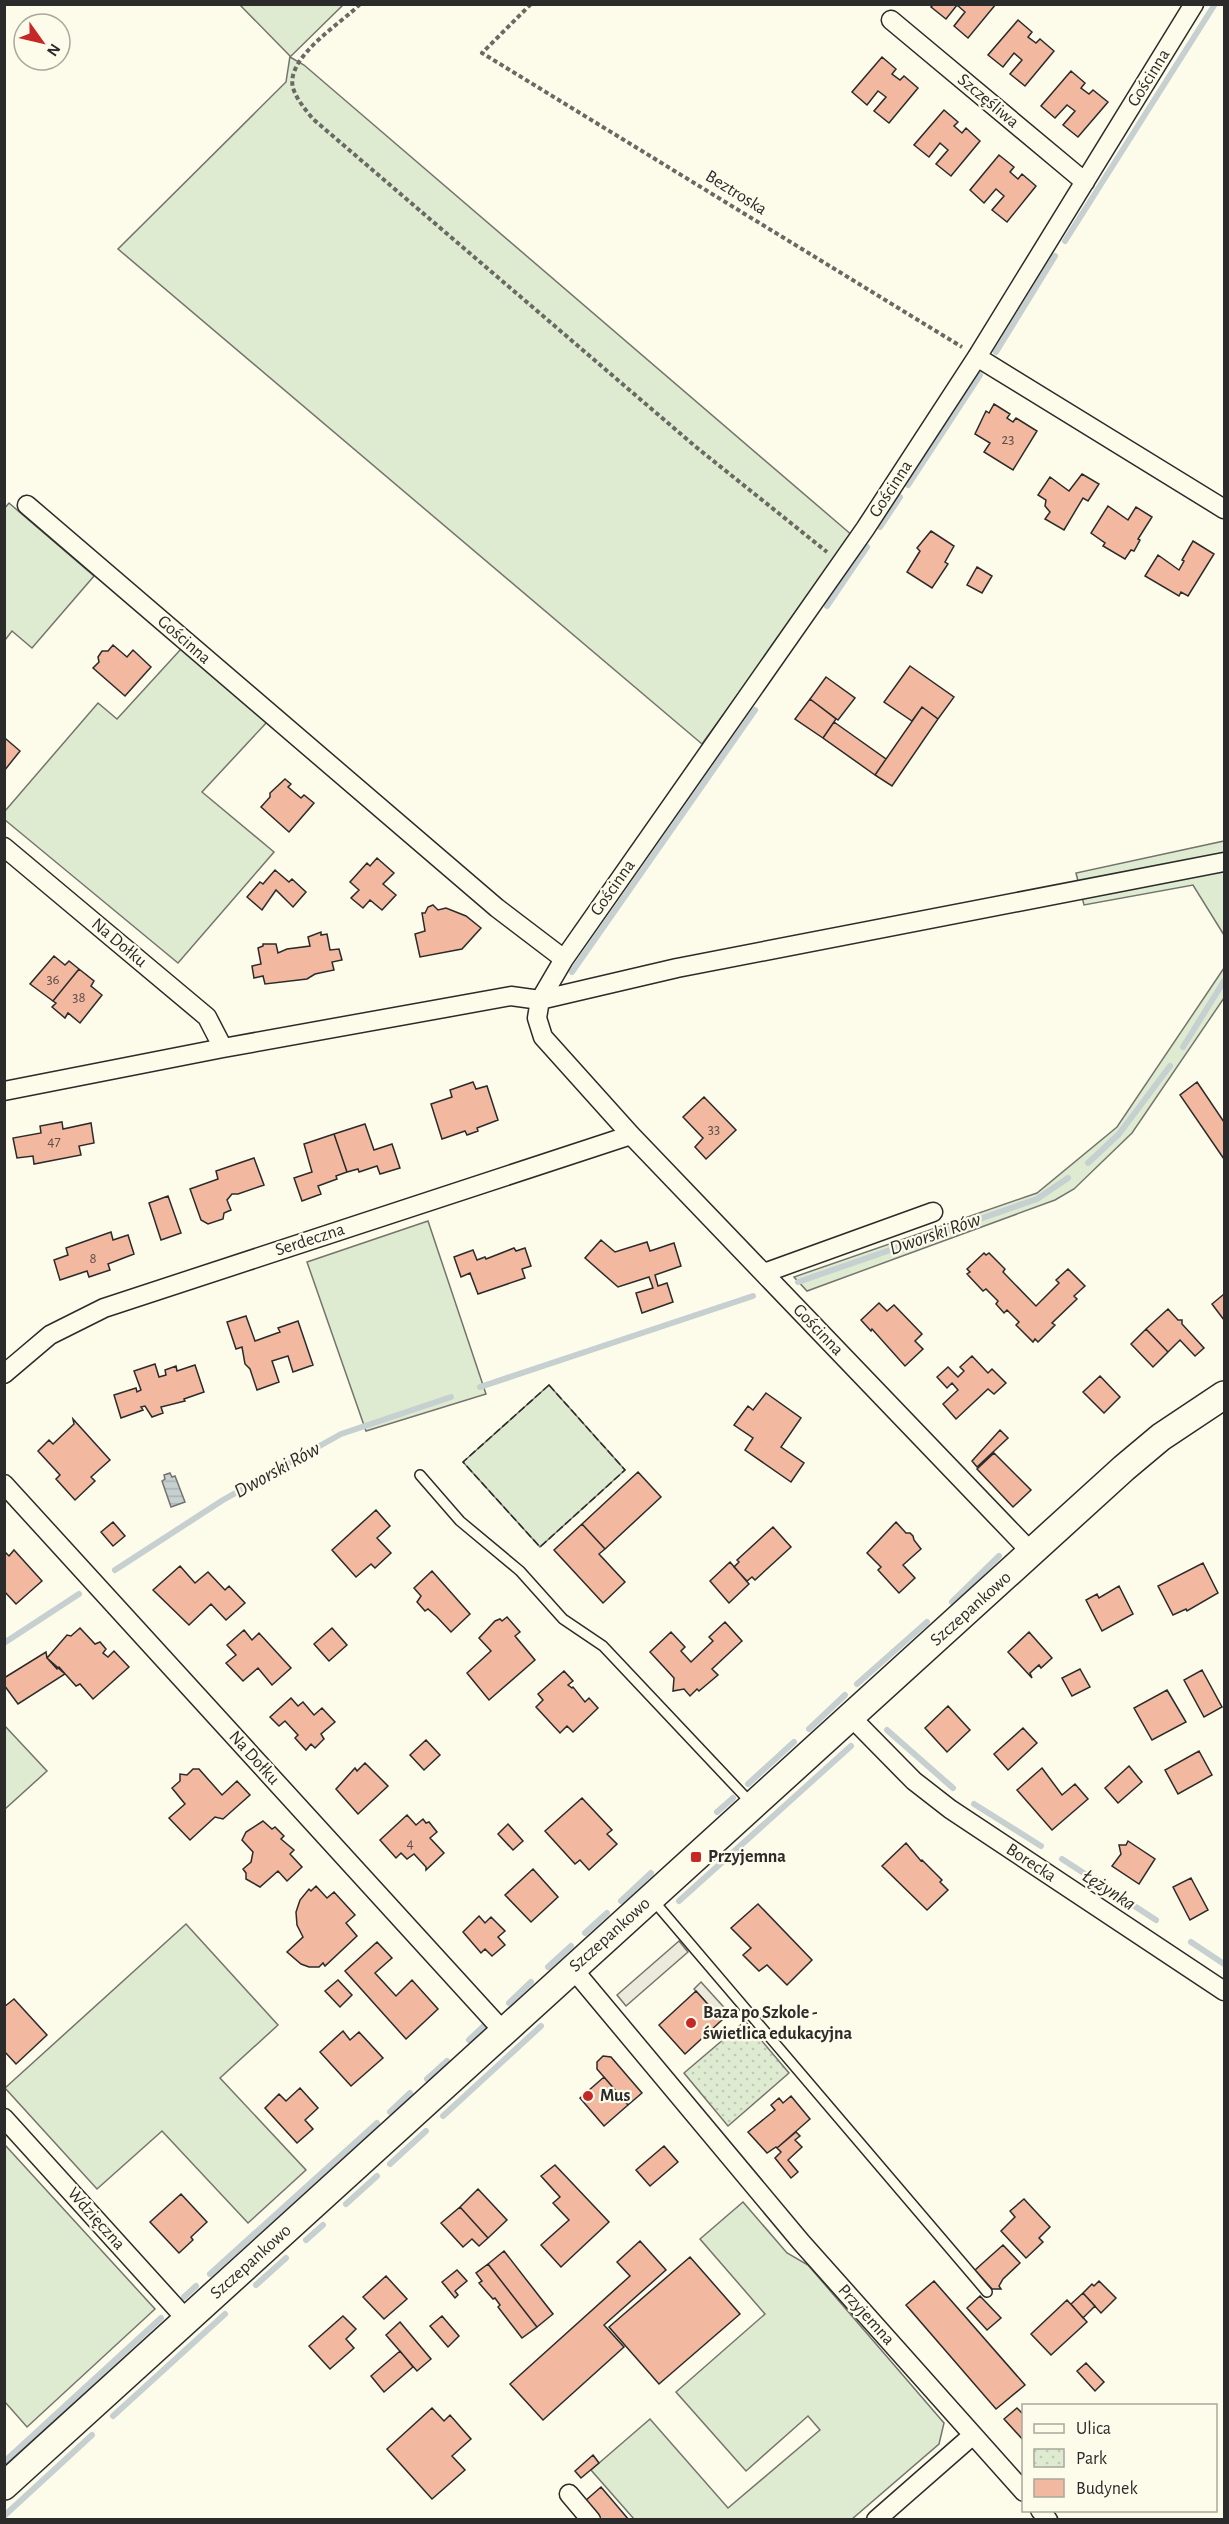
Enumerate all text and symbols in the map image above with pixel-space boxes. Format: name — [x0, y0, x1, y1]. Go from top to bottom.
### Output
north arrow — [12, 12, 72, 72]
text: N — [44, 41, 63, 59]
street label: Gościnna — [1124, 46, 1174, 110]
street label: Szczęśliwa — [954, 70, 1022, 132]
street label: Beztroska — [702, 167, 770, 219]
house number: 23 — [1001, 432, 1015, 447]
street label: Gościnna — [866, 457, 916, 521]
street label: Gościnna — [154, 612, 214, 668]
street label: Gościnna — [587, 857, 639, 919]
street label: Na Dołku — [88, 915, 150, 971]
house number: 36 — [46, 972, 60, 987]
house number: 38 — [72, 990, 86, 1005]
house number: 33 — [708, 1122, 720, 1137]
house number: 47 — [47, 1134, 61, 1149]
water label: Dworski Rów — [887, 1209, 983, 1259]
street label: Serdeczna — [273, 1220, 347, 1260]
house number: 8 — [89, 1251, 97, 1266]
street label: Gościnna — [789, 1301, 847, 1359]
water label: Dworski Rów — [231, 1438, 324, 1502]
street label: Szczepankowo — [927, 1568, 1015, 1650]
street label: Na Dołku — [225, 1728, 283, 1788]
house number: 4 — [406, 1836, 414, 1851]
street label: Borecka — [1003, 1840, 1059, 1886]
place label: Przyjemna — [708, 1848, 786, 1866]
marker: Przyjemna — [689, 1850, 703, 1864]
water label: Łężynka — [1079, 1866, 1139, 1914]
street label: Szczepankowo — [566, 1894, 654, 1976]
place label: Baza po Szkole - świetlica edukacyjna — [703, 2004, 853, 2043]
marker: Baza po Szkole - świetlica edukacyjna — [684, 2016, 698, 2030]
place label: Mus — [600, 2087, 630, 2105]
marker: Mus — [581, 2089, 595, 2103]
street label: Wdzięczna — [64, 2185, 128, 2253]
street label: Szczepankowo — [207, 2221, 295, 2303]
street label: Przyjemna — [834, 2281, 898, 2349]
legend — [1022, 2404, 1217, 2512]
text: Ulica — [1076, 2420, 1111, 2438]
text: Park — [1076, 2450, 1108, 2468]
text: Budynek — [1076, 2480, 1138, 2498]

